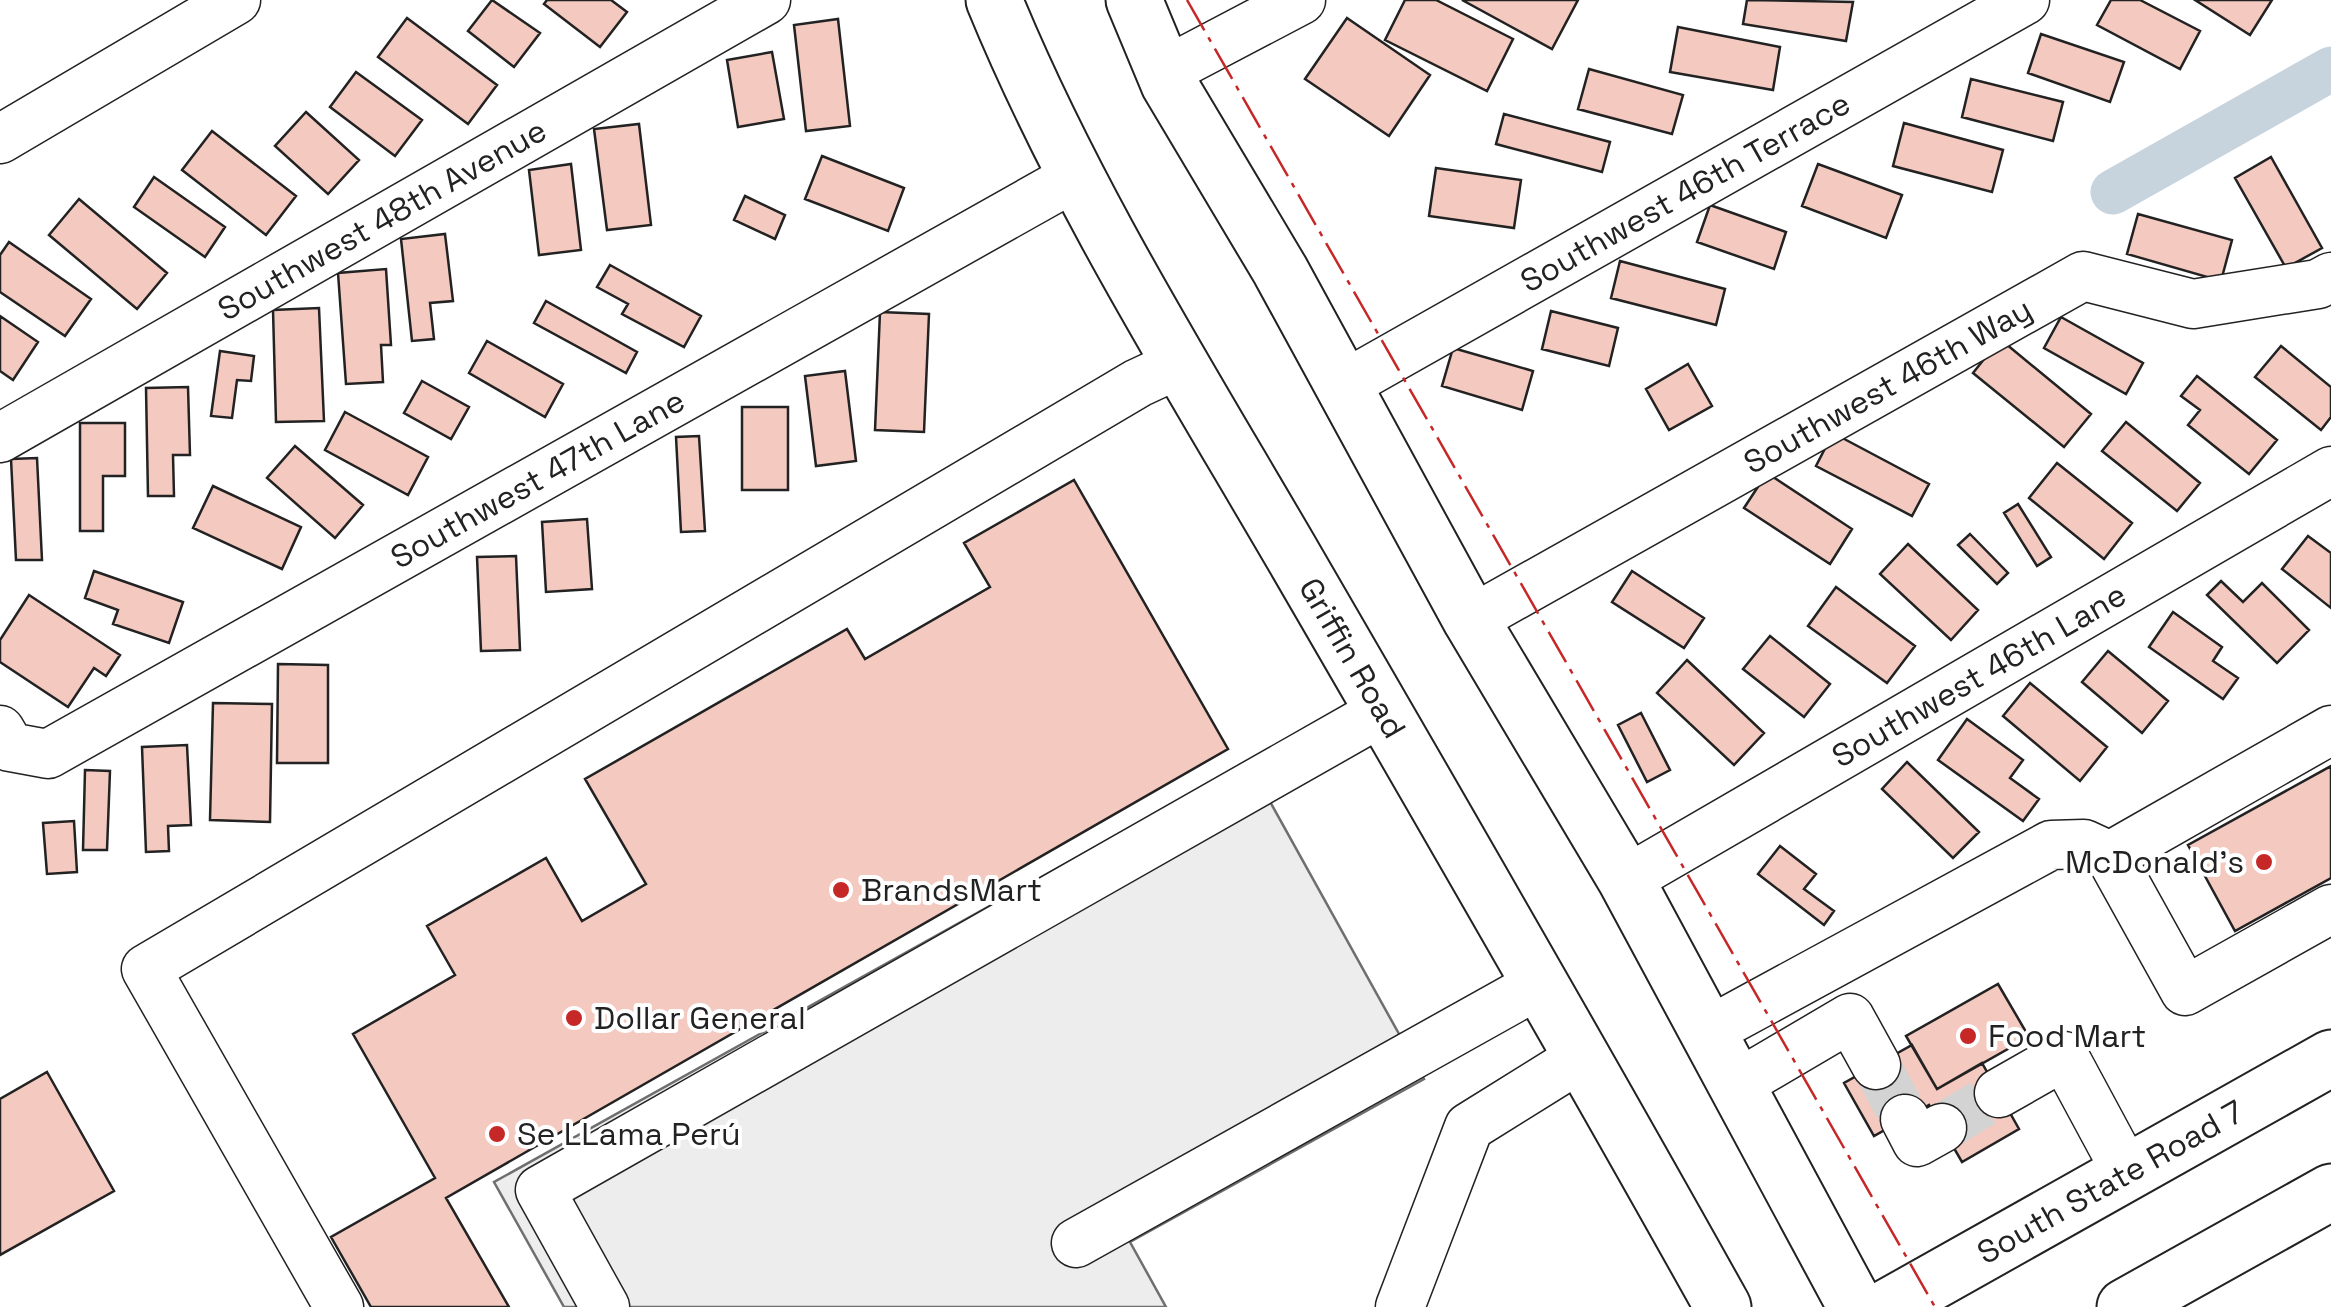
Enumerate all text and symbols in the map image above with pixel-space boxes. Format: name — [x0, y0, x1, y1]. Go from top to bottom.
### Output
street label: Southwest 46th Terrace — [1513, 83, 1857, 301]
street label: Southwest 48th Avenue — [211, 110, 553, 329]
street label: Southwest 46th Way — [1737, 289, 2039, 483]
street label: Southwest 47th Lane — [383, 380, 692, 577]
street label: Griffin Road — [1290, 571, 1415, 745]
street label: Southwest 46th Lane — [1825, 574, 2133, 776]
place label: McDonald's — [2065, 842, 2244, 882]
marker: McDonald's — [2253, 851, 2275, 873]
place label: BrandsMart — [861, 870, 1042, 910]
marker: BrandsMart — [830, 879, 852, 901]
place label: Dollar General — [594, 998, 806, 1038]
marker: Dollar General — [563, 1007, 585, 1029]
place label: Food Mart — [1988, 1016, 2146, 1056]
marker: Food Mart — [1957, 1025, 1979, 1047]
street label: South State Road 7 — [1970, 1091, 2251, 1273]
place label: Se LLama Perú — [517, 1114, 741, 1154]
marker: Se LLama Perú — [486, 1123, 508, 1145]

